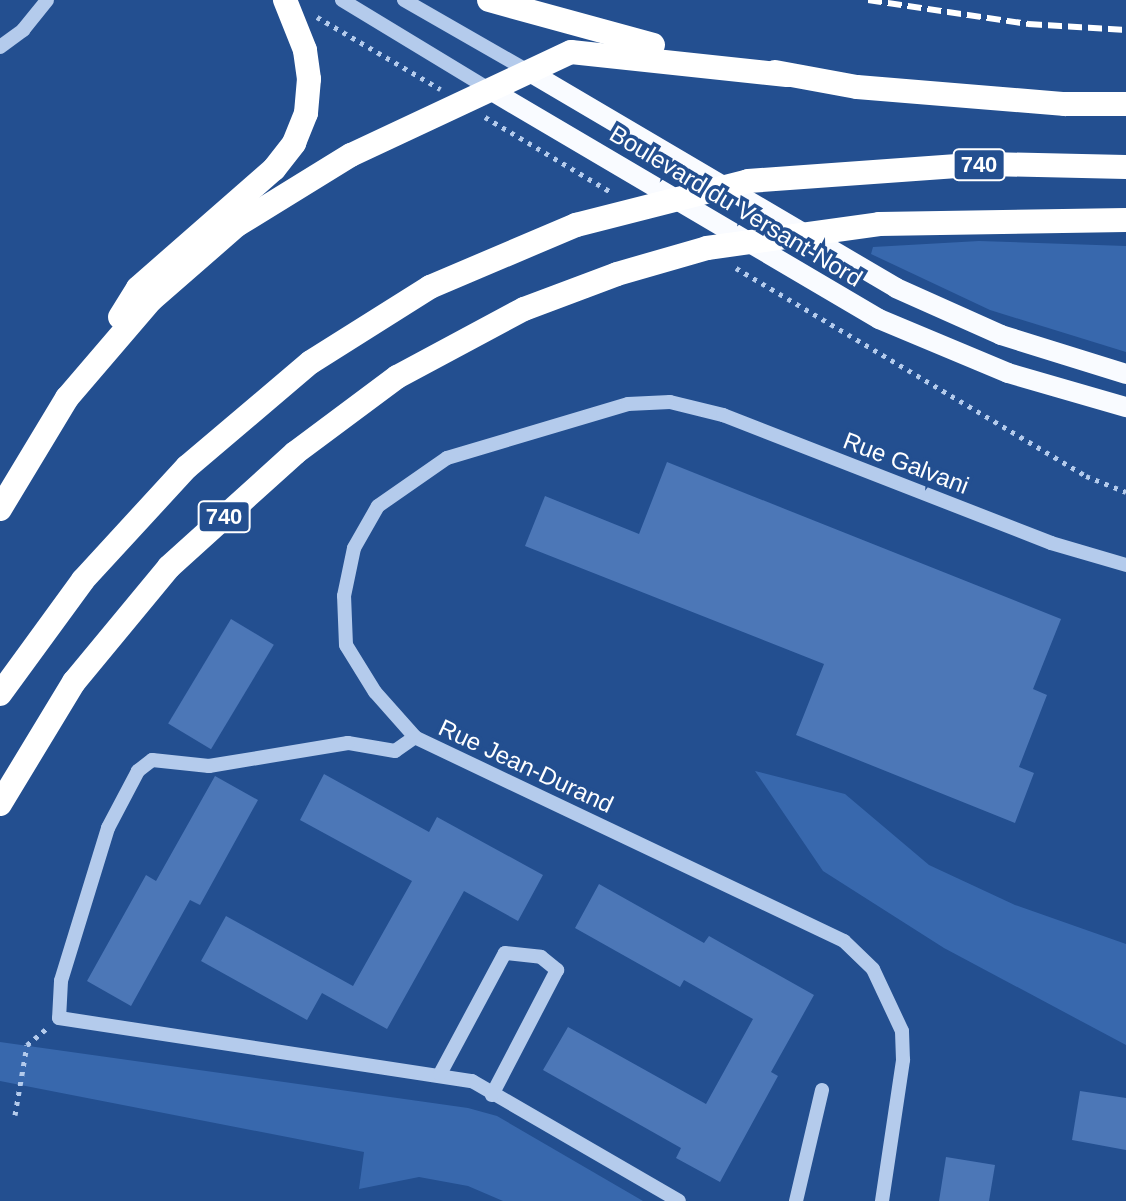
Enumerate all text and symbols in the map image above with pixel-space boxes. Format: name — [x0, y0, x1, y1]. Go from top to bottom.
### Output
street label: Boulevard du Versant-Nord — [605, 119, 867, 293]
road number: 740 — [951, 147, 1007, 183]
street label: Rue Galvani — [839, 426, 973, 500]
road number: 740 — [196, 499, 252, 535]
street label: Rue Jean-Durand — [434, 713, 618, 819]

